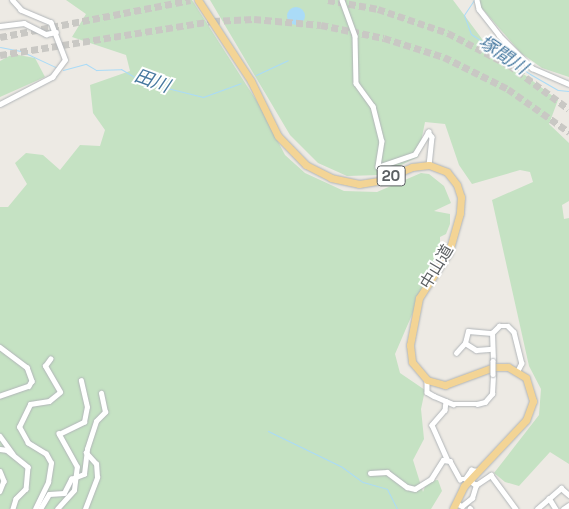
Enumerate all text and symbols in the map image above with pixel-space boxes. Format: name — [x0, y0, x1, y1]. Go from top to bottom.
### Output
water label: 塚間川 — [475, 31, 531, 79]
water label: 田川 — [131, 65, 173, 97]
road number: 20 — [376, 164, 406, 188]
street label: 中山道 — [416, 241, 458, 293]

